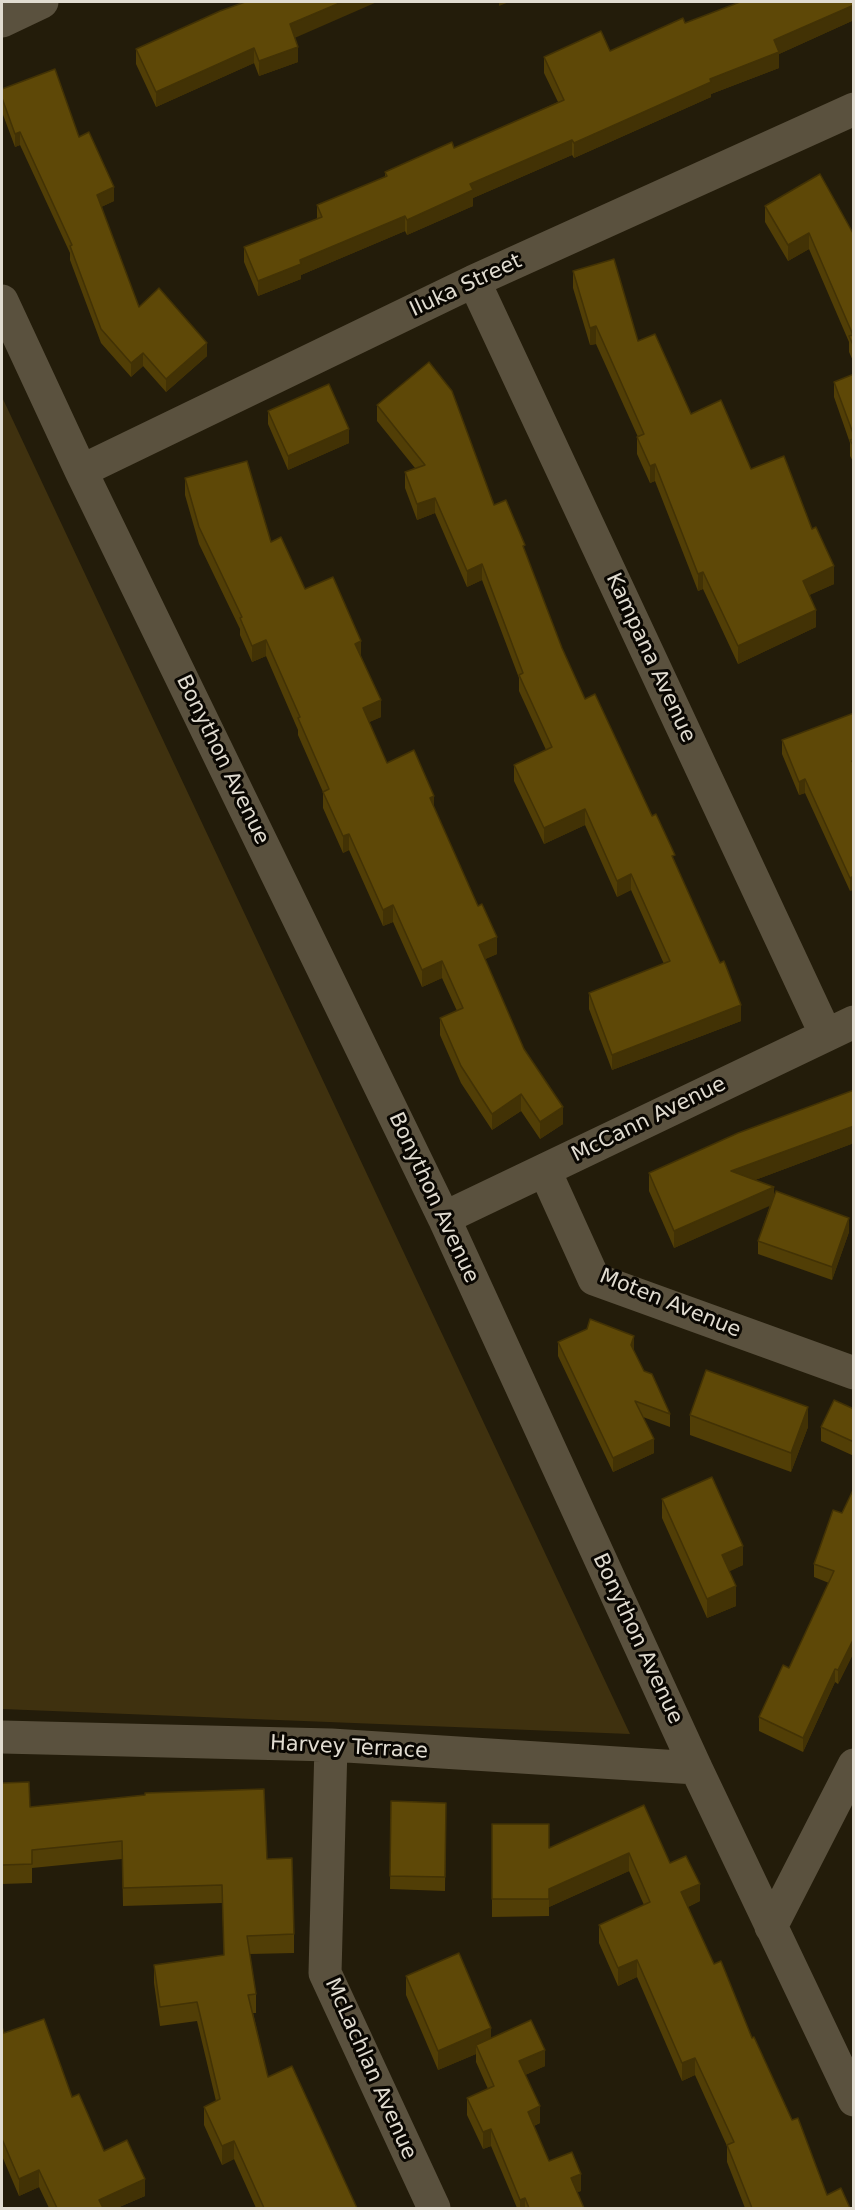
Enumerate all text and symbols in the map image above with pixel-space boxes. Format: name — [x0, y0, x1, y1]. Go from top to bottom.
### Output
street label: Iluka Street — [406, 249, 526, 323]
street label: Kampana Avenue — [600, 569, 700, 747]
street label: Bonython Avenue — [170, 671, 274, 849]
street label: McCann Avenue — [568, 1072, 730, 1168]
street label: Bonython Avenue — [382, 1109, 484, 1287]
street label: Moten Avenue — [596, 1264, 744, 1344]
street label: Bonython Avenue — [586, 1550, 688, 1728]
street label: Harvey Terrace — [269, 1731, 429, 1765]
street label: McLachlan Avenue — [319, 1974, 421, 2164]

